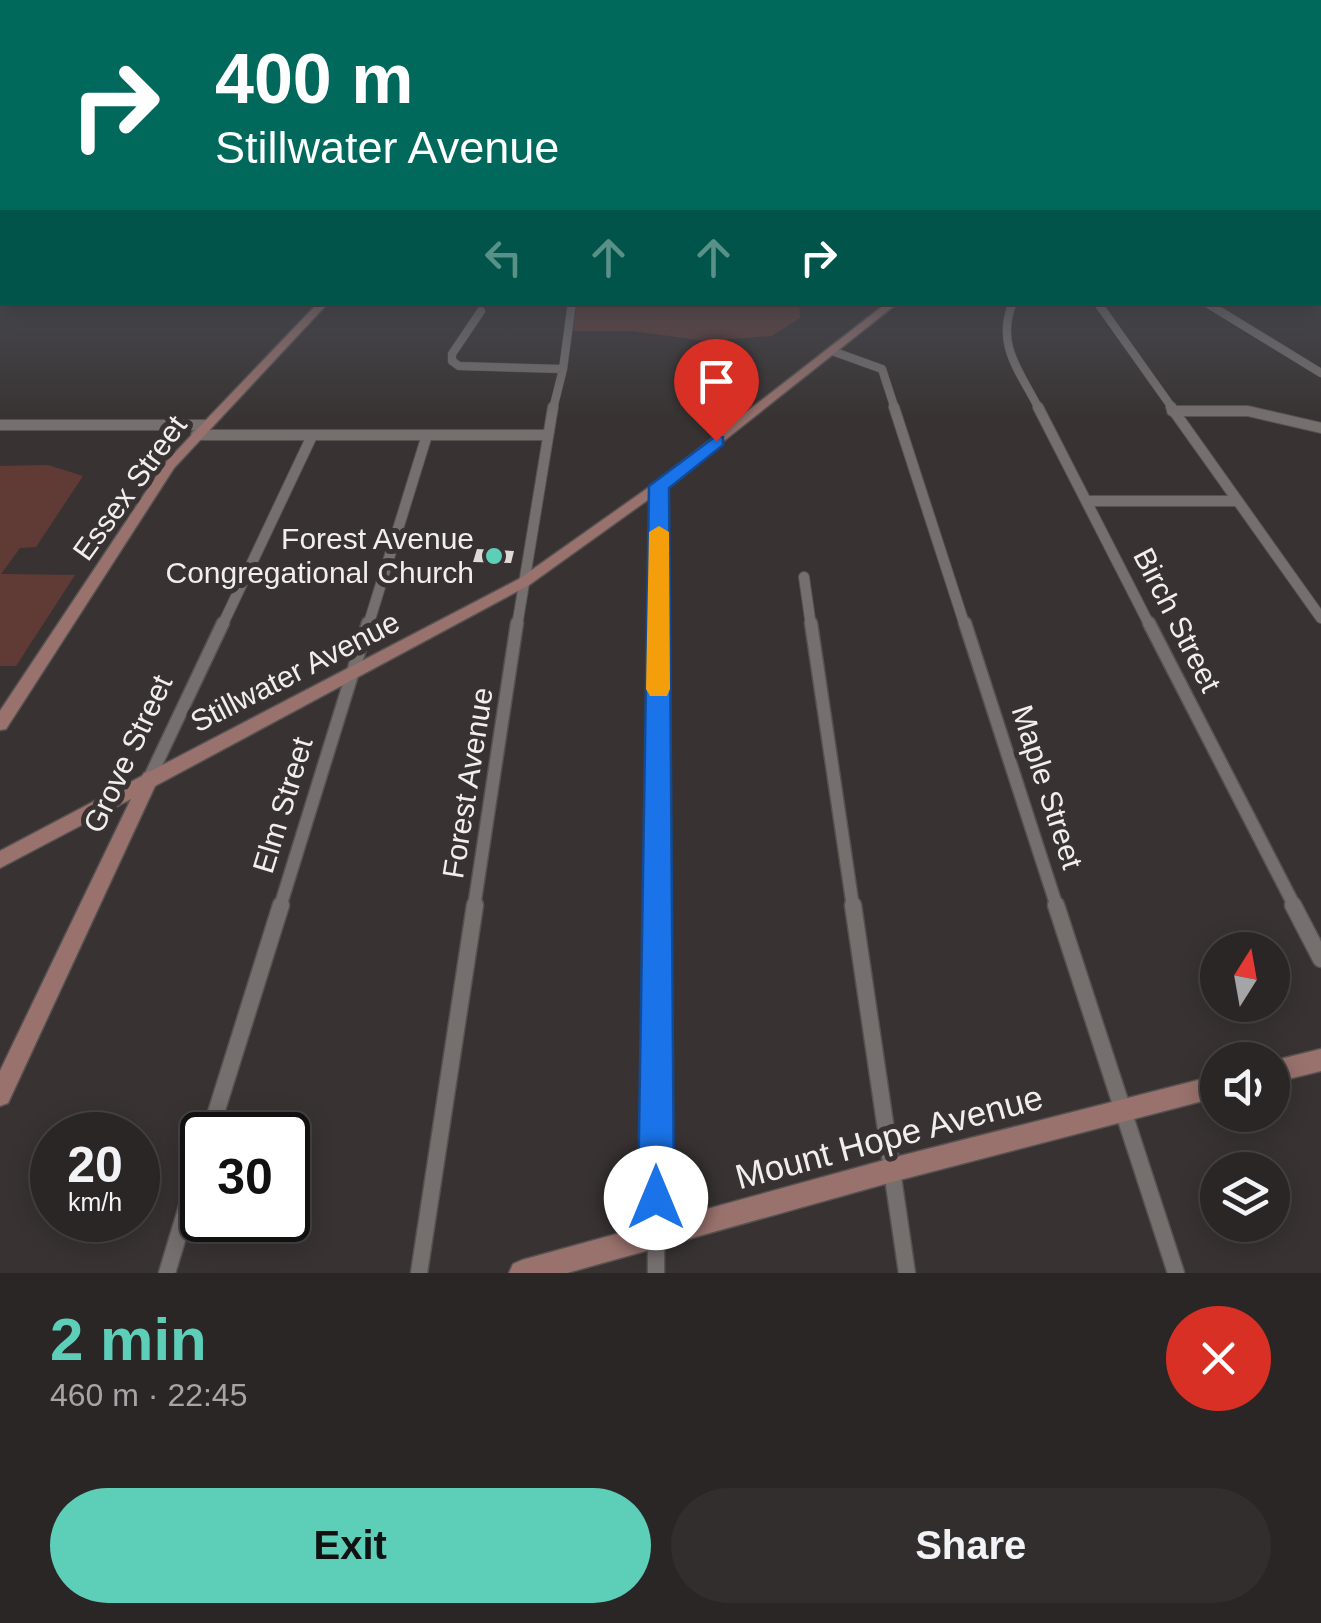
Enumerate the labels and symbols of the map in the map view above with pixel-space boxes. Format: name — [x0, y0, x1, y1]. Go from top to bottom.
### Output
pin — [674, 339, 759, 442]
street label: Essex Street — [66, 409, 193, 566]
place label: Forest Avenue Congregational Church — [165, 522, 474, 589]
street label: Birch Street — [1127, 542, 1228, 698]
marker: Forest Avenue Congregational Church — [483, 545, 505, 567]
street label: Stillwater Avenue — [185, 605, 405, 738]
street label: Grove Street — [77, 669, 179, 838]
street label: Forest Avenue — [436, 685, 499, 881]
street label: Maple Street — [1006, 701, 1090, 873]
street label: Elm Street — [246, 732, 319, 877]
north arrow — [1200, 932, 1290, 1022]
street label: Mount Hope Avenue — [731, 1077, 1047, 1196]
speed limit sign: 30 — [180, 1112, 310, 1242]
position arrow — [604, 1146, 708, 1250]

